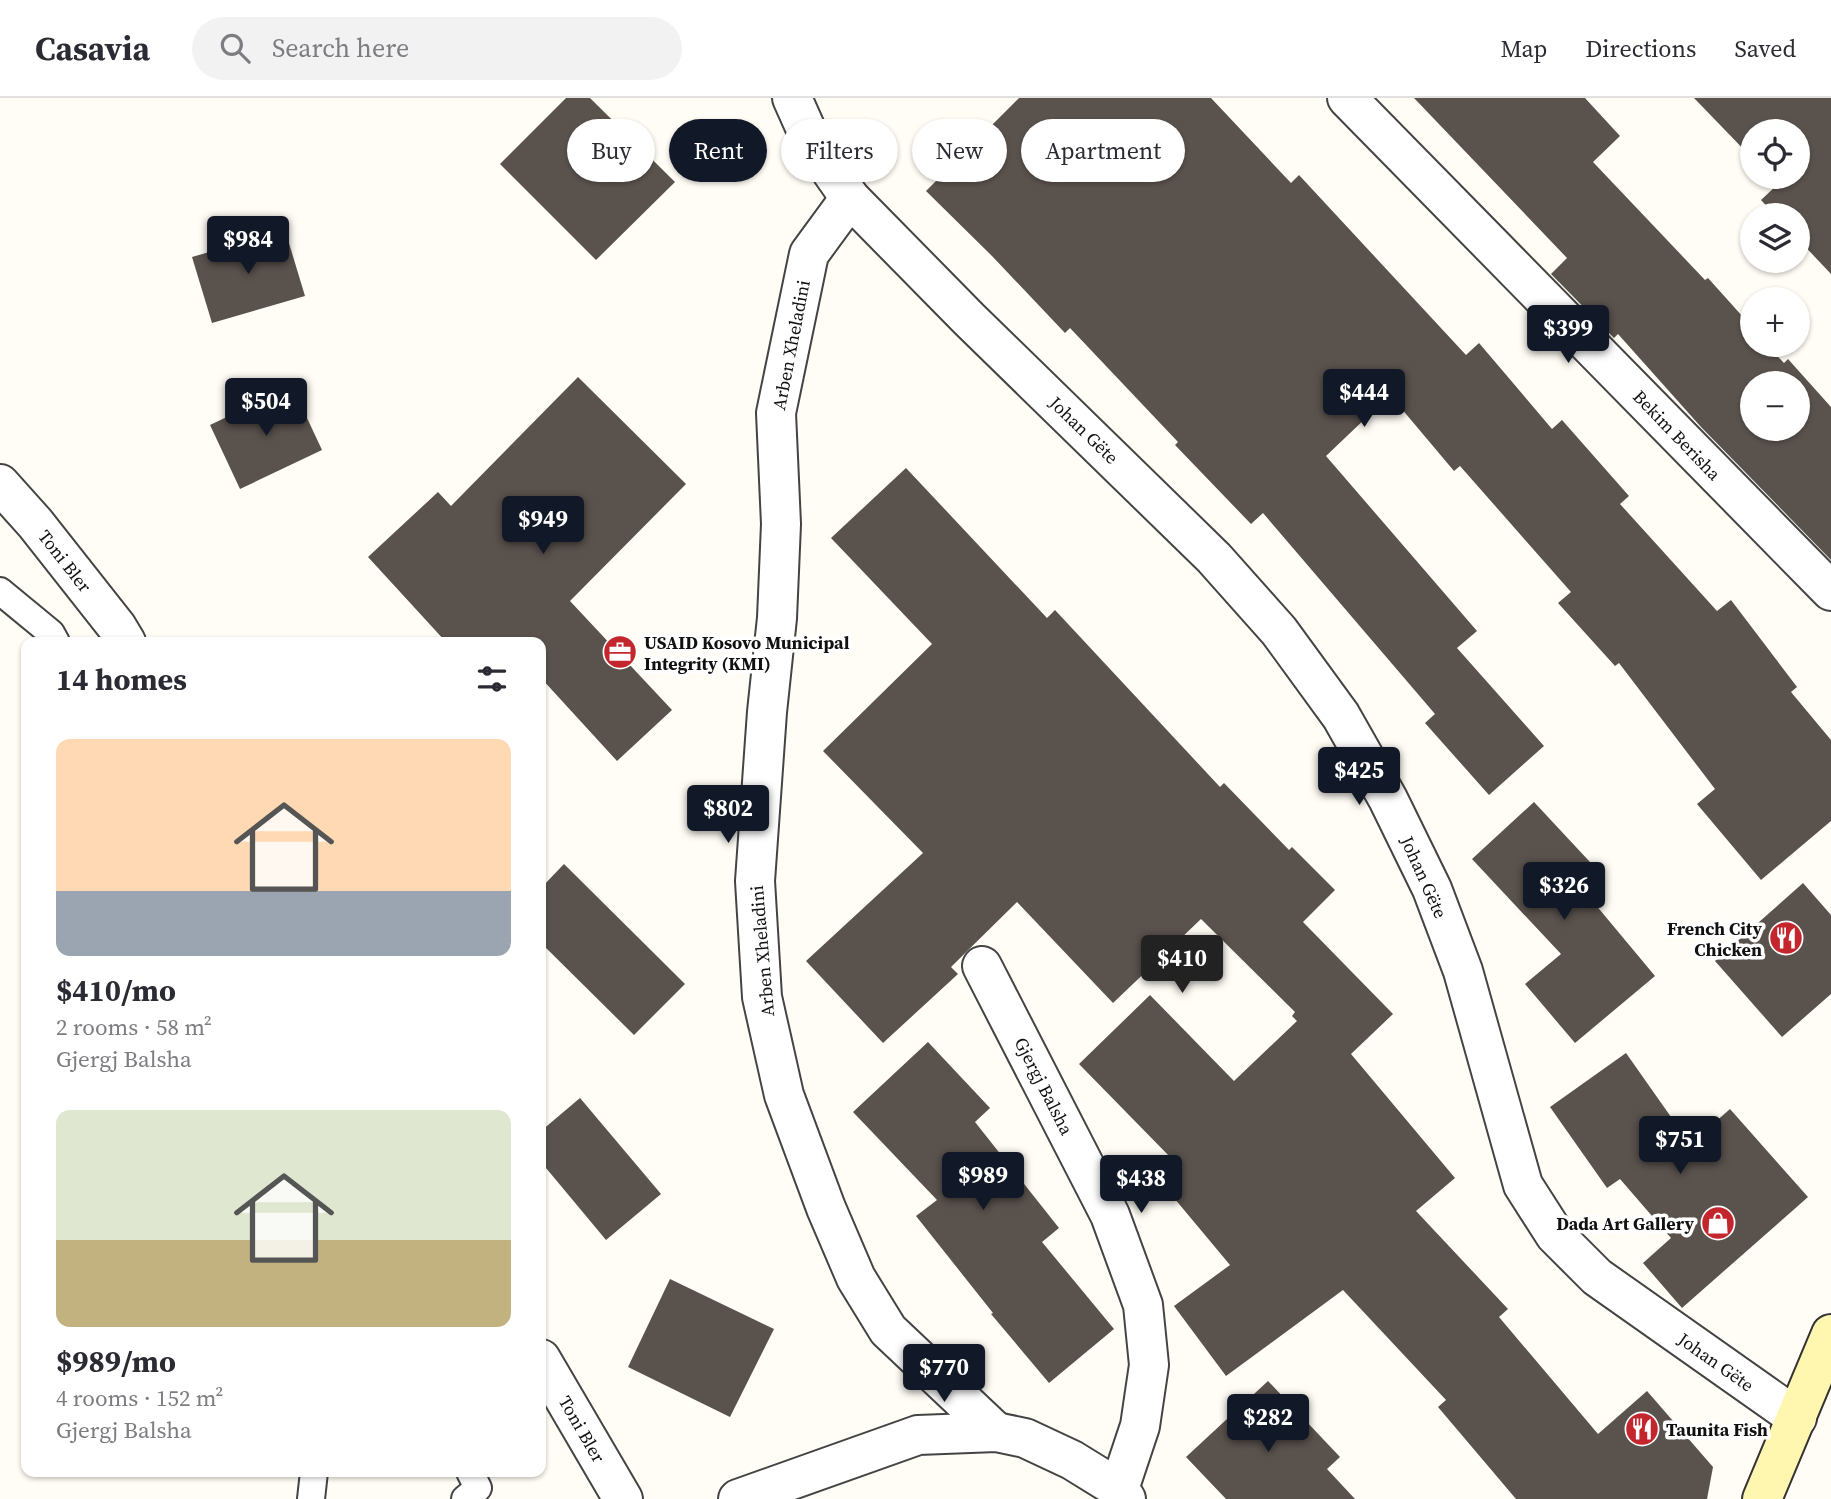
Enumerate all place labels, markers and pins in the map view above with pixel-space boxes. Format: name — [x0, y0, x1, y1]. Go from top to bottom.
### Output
pin: $984 — [207, 216, 289, 276]
pin: $399 — [1527, 306, 1609, 365]
pin: $444 — [1323, 370, 1405, 429]
pin: $504 — [225, 378, 307, 438]
pin: $949 — [502, 496, 584, 556]
place label: USAID Kosovo Municipal Integrity (KMI) — [644, 630, 850, 676]
office icon: USAID Kosovo Municipal Integrity (KMI) — [601, 633, 639, 671]
pin: $425 — [1318, 748, 1400, 807]
pin: $802 — [687, 786, 769, 845]
pin: $326 — [1523, 862, 1605, 922]
place label: French City Chicken — [1667, 916, 1762, 962]
restaurant icon: French City Chicken — [1767, 919, 1805, 957]
pin: $410 — [1141, 936, 1223, 995]
pin: $751 — [1639, 1116, 1721, 1176]
pin: $989 — [942, 1152, 1024, 1212]
pin: $438 — [1100, 1156, 1182, 1215]
shop icon: Dada Art Gallery — [1699, 1204, 1737, 1242]
place label: Dada Art Gallery — [1556, 1211, 1694, 1236]
pin: $770 — [903, 1344, 985, 1404]
pin: $282 — [1227, 1394, 1309, 1454]
restaurant icon: Taunita Fish — [1623, 1410, 1661, 1448]
place label: Taunita Fish — [1666, 1417, 1768, 1442]

